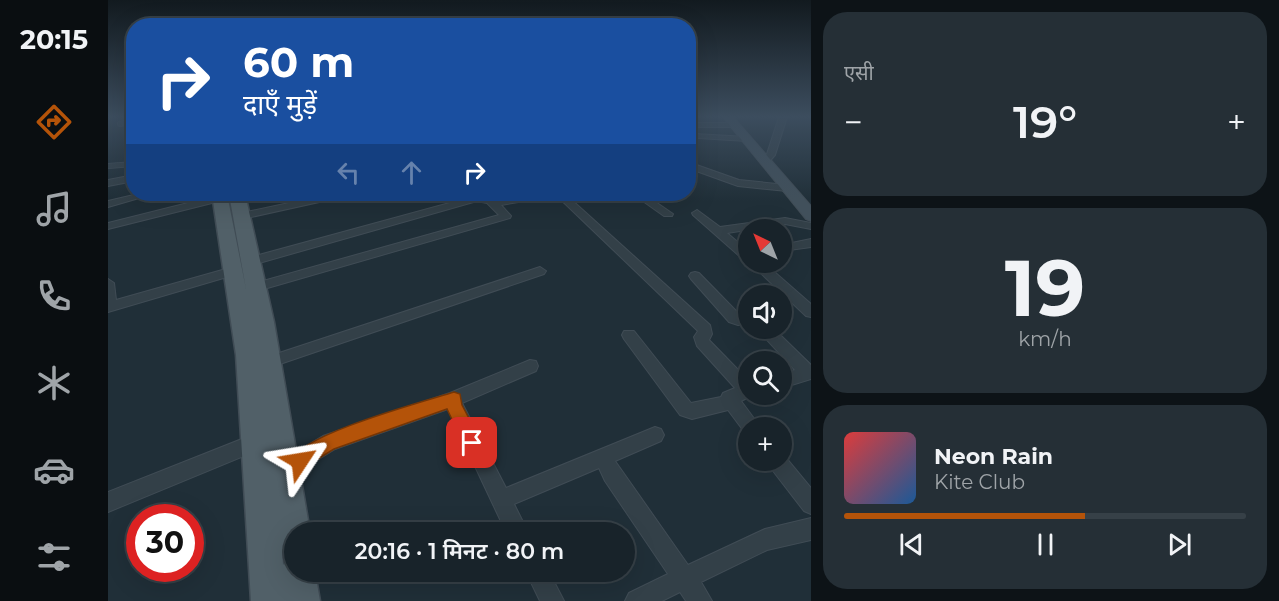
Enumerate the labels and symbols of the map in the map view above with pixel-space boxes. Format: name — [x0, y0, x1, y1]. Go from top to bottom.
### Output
north arrow — [738, 219, 792, 273]
pin — [446, 417, 497, 468]
position arrow — [268, 429, 332, 493]
speed limit sign: 30 — [126, 504, 204, 582]

